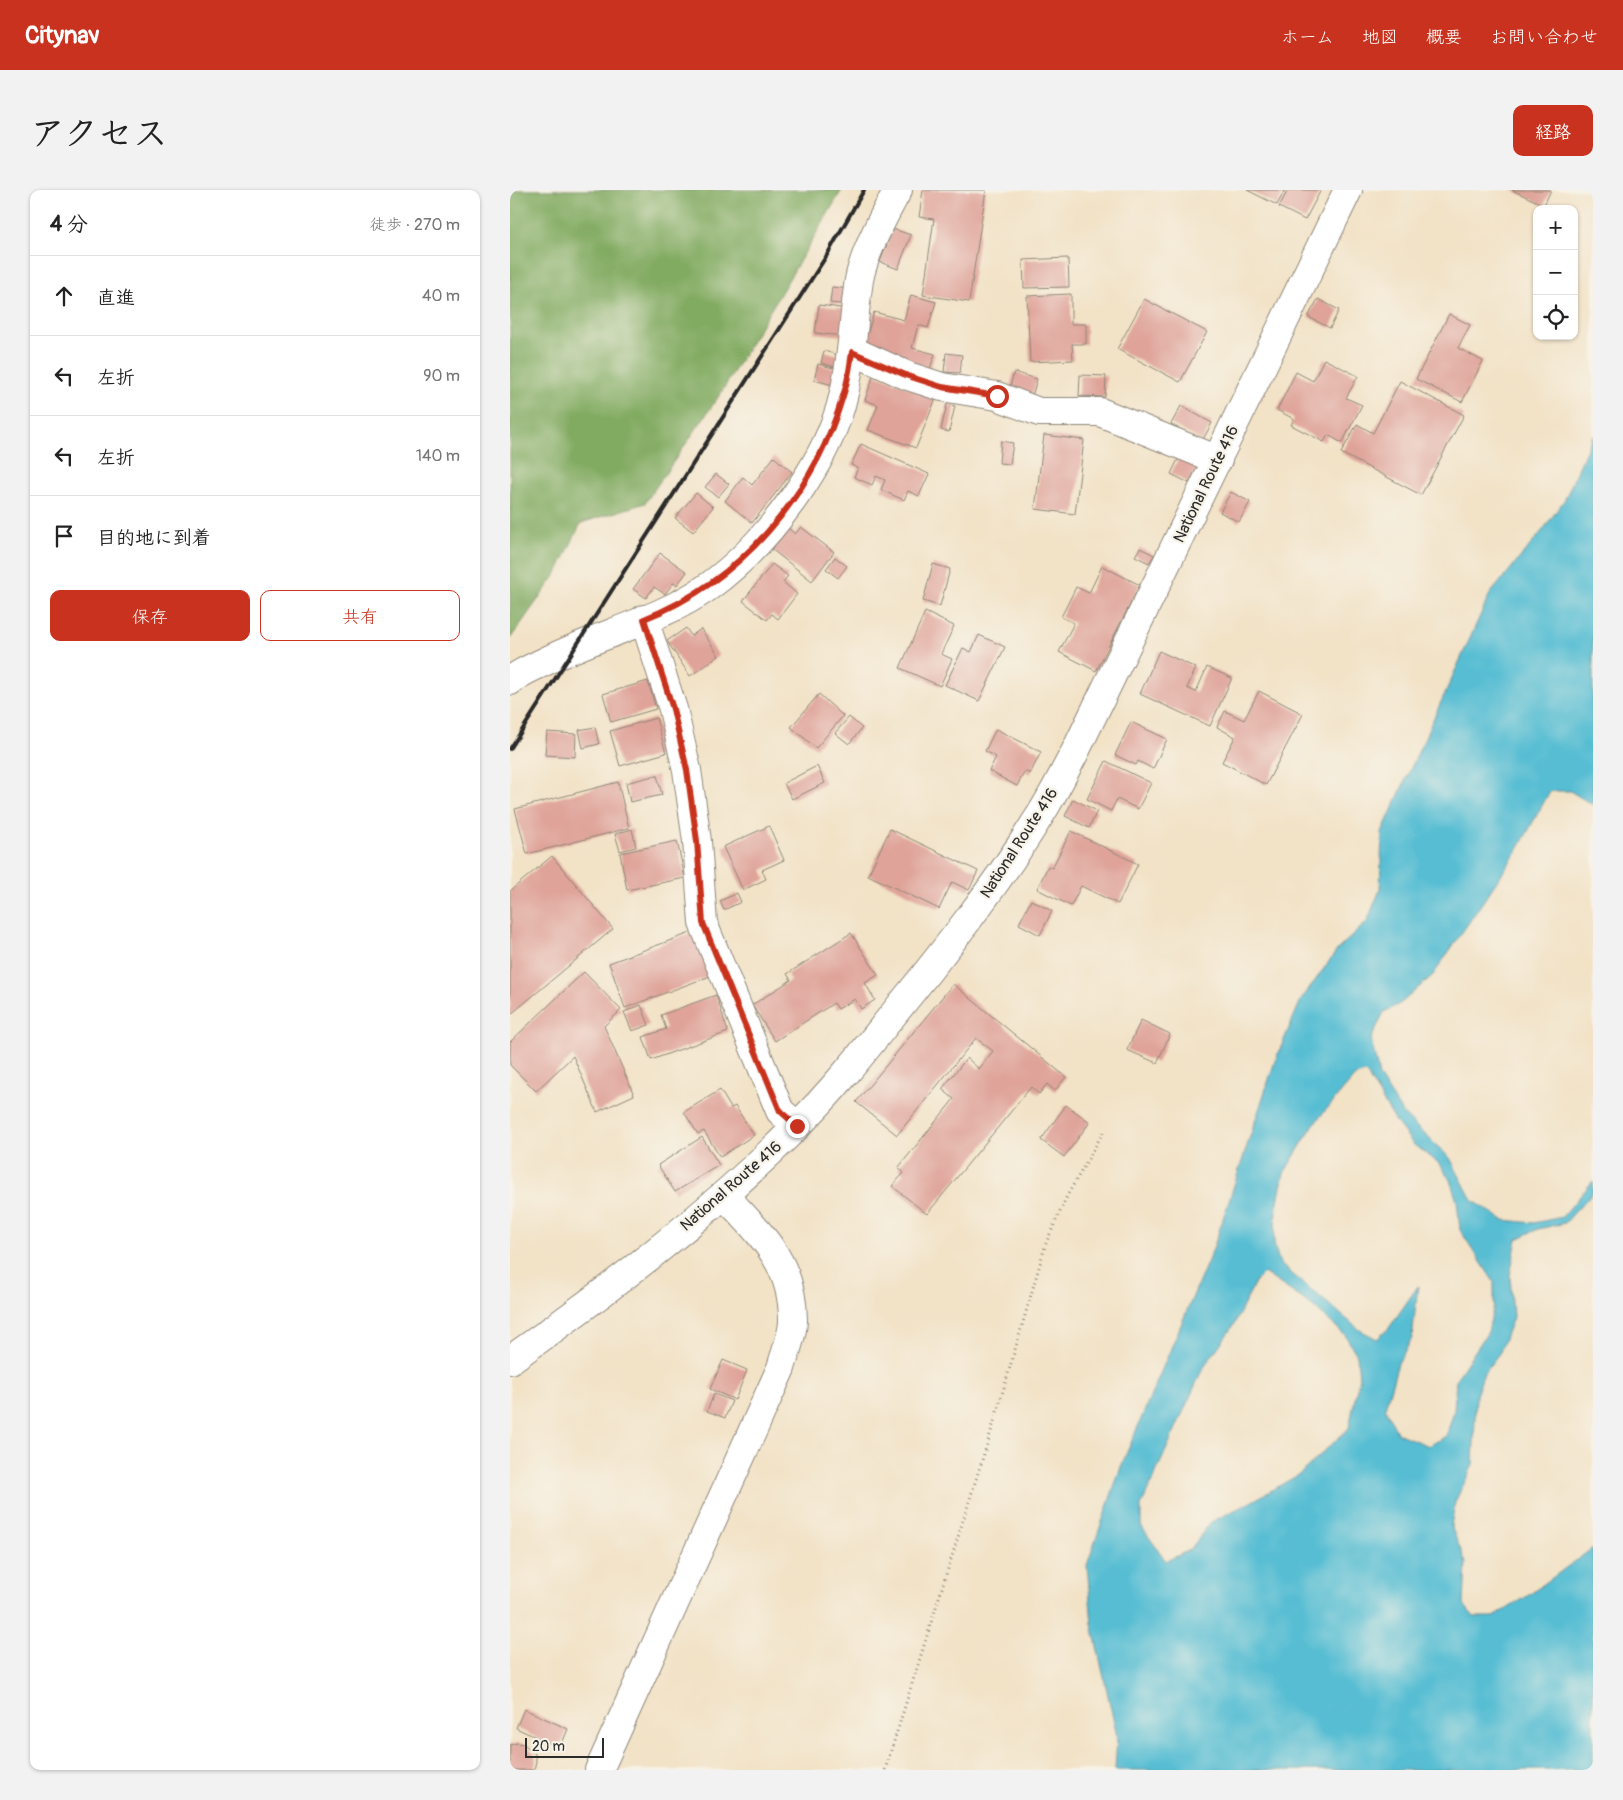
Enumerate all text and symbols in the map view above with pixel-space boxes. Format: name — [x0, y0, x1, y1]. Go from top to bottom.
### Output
text: Citynav — [25, 21, 100, 50]
text: ホーム — [1281, 26, 1334, 49]
text: 地図 — [1362, 26, 1398, 49]
text: 概要 — [1426, 26, 1462, 49]
text: お問い合わせ — [1490, 26, 1598, 49]
button: 経路 — [1513, 105, 1593, 156]
text: アクセス — [30, 112, 168, 156]
map controls — [1533, 205, 1578, 340]
button: + — [1533, 205, 1578, 250]
text: 4 分 — [50, 211, 88, 238]
text: 徒歩 · 270 m — [370, 215, 460, 235]
button: − — [1533, 250, 1578, 295]
icon: ahead — [50, 282, 78, 310]
text: 直進 — [97, 286, 135, 310]
text: 40 m — [422, 286, 460, 306]
button: locate — [1533, 295, 1578, 340]
icon: left — [50, 362, 78, 390]
text: 左折 — [97, 366, 135, 390]
text: 90 m — [423, 366, 460, 386]
route start — [986, 385, 1009, 408]
street label: National Route 416 — [1169, 422, 1243, 546]
icon: left — [50, 442, 78, 470]
text: 左折 — [97, 446, 135, 470]
text: 140 m — [416, 446, 460, 466]
icon: arrive — [50, 522, 78, 550]
text: 目的地に到着 — [97, 526, 211, 550]
button: 保存 — [50, 590, 250, 641]
button: 共有 — [260, 590, 460, 641]
street label: National Route 416 — [976, 784, 1062, 902]
route end — [786, 1115, 809, 1138]
street label: National Route 416 — [676, 1137, 786, 1235]
scale bar — [525, 1735, 604, 1758]
text: 20 m — [532, 1738, 565, 1755]

